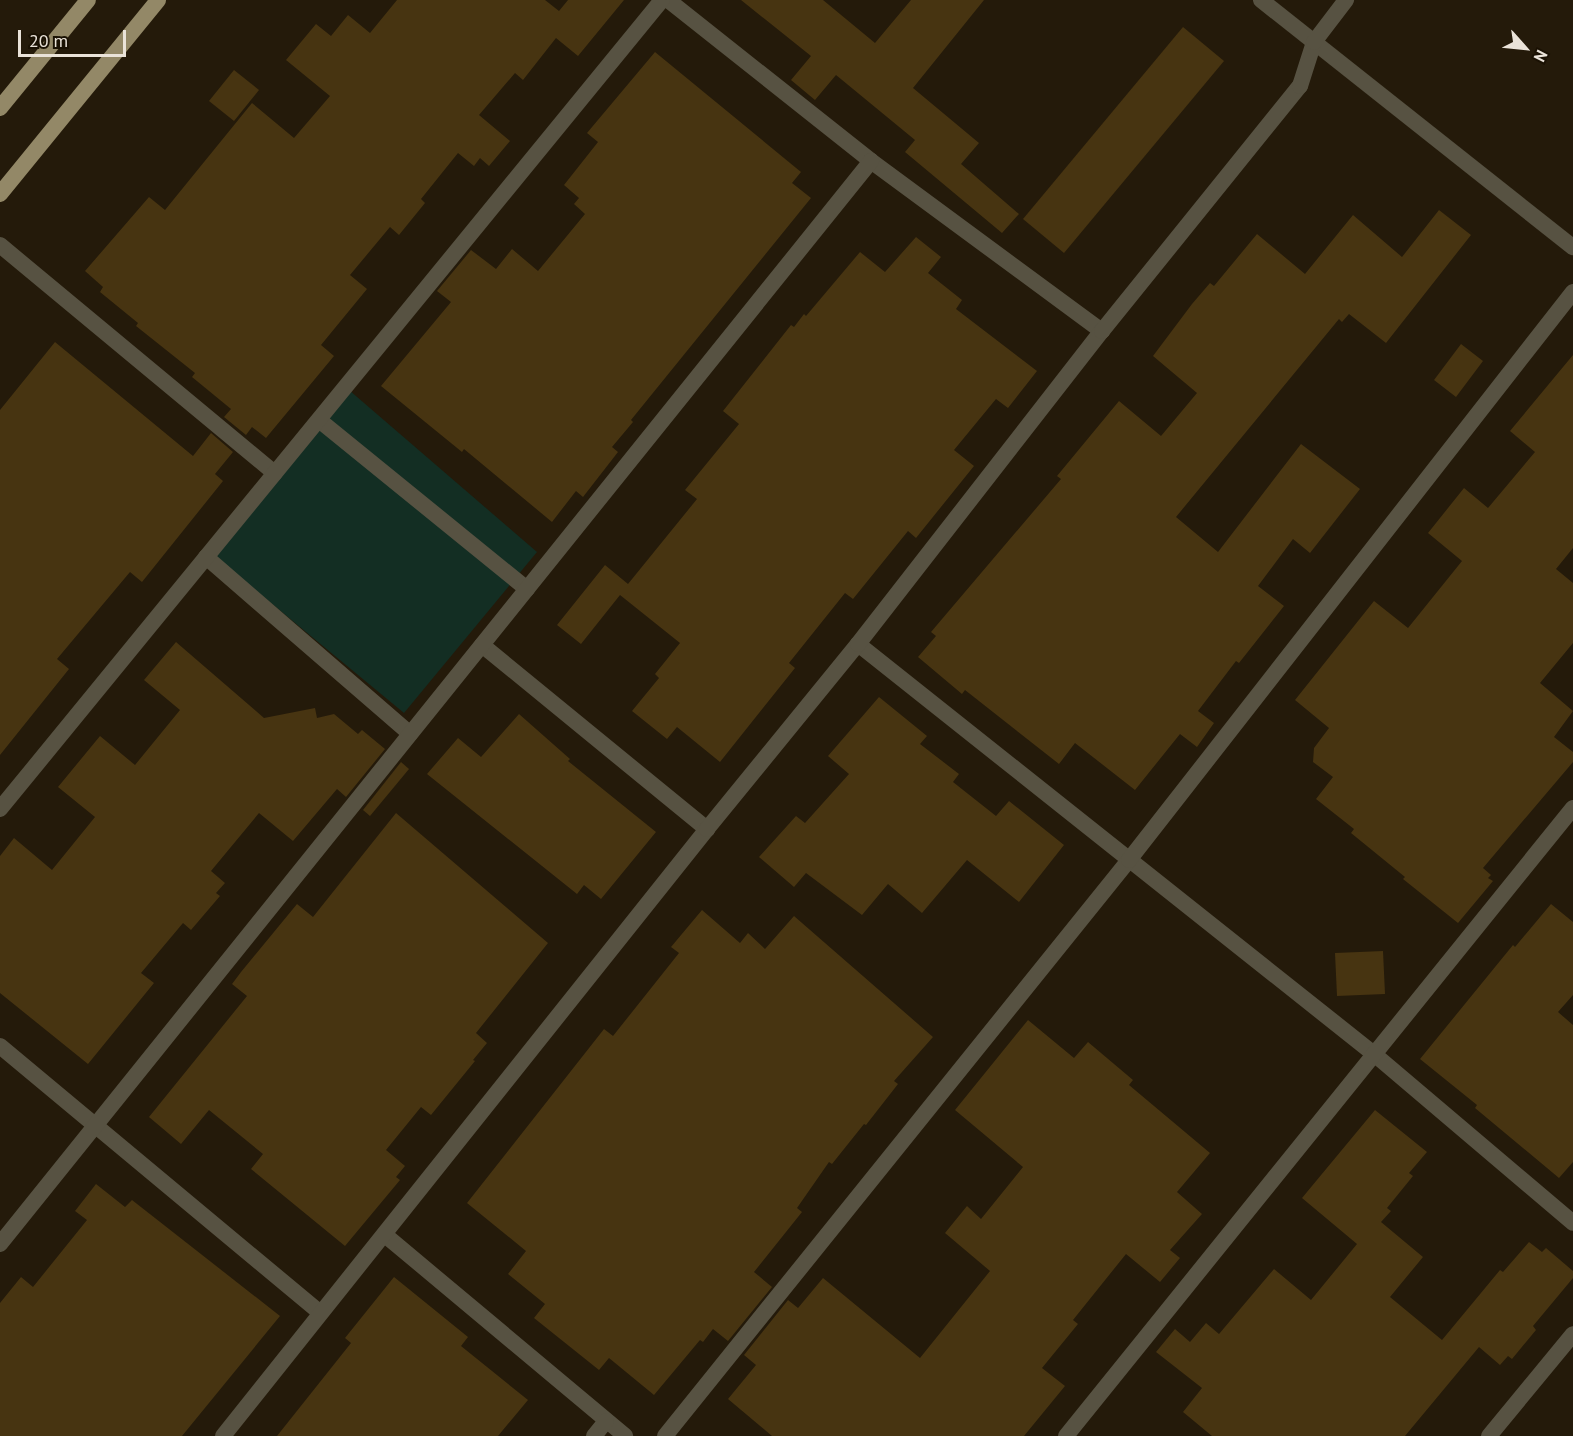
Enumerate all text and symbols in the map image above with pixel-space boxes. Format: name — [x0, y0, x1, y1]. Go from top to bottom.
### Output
scale bar — [21, 18, 129, 56]
north arrow — [1495, 18, 1555, 78]
text: 20 m — [29, 29, 68, 52]
text: N — [1530, 47, 1552, 65]

